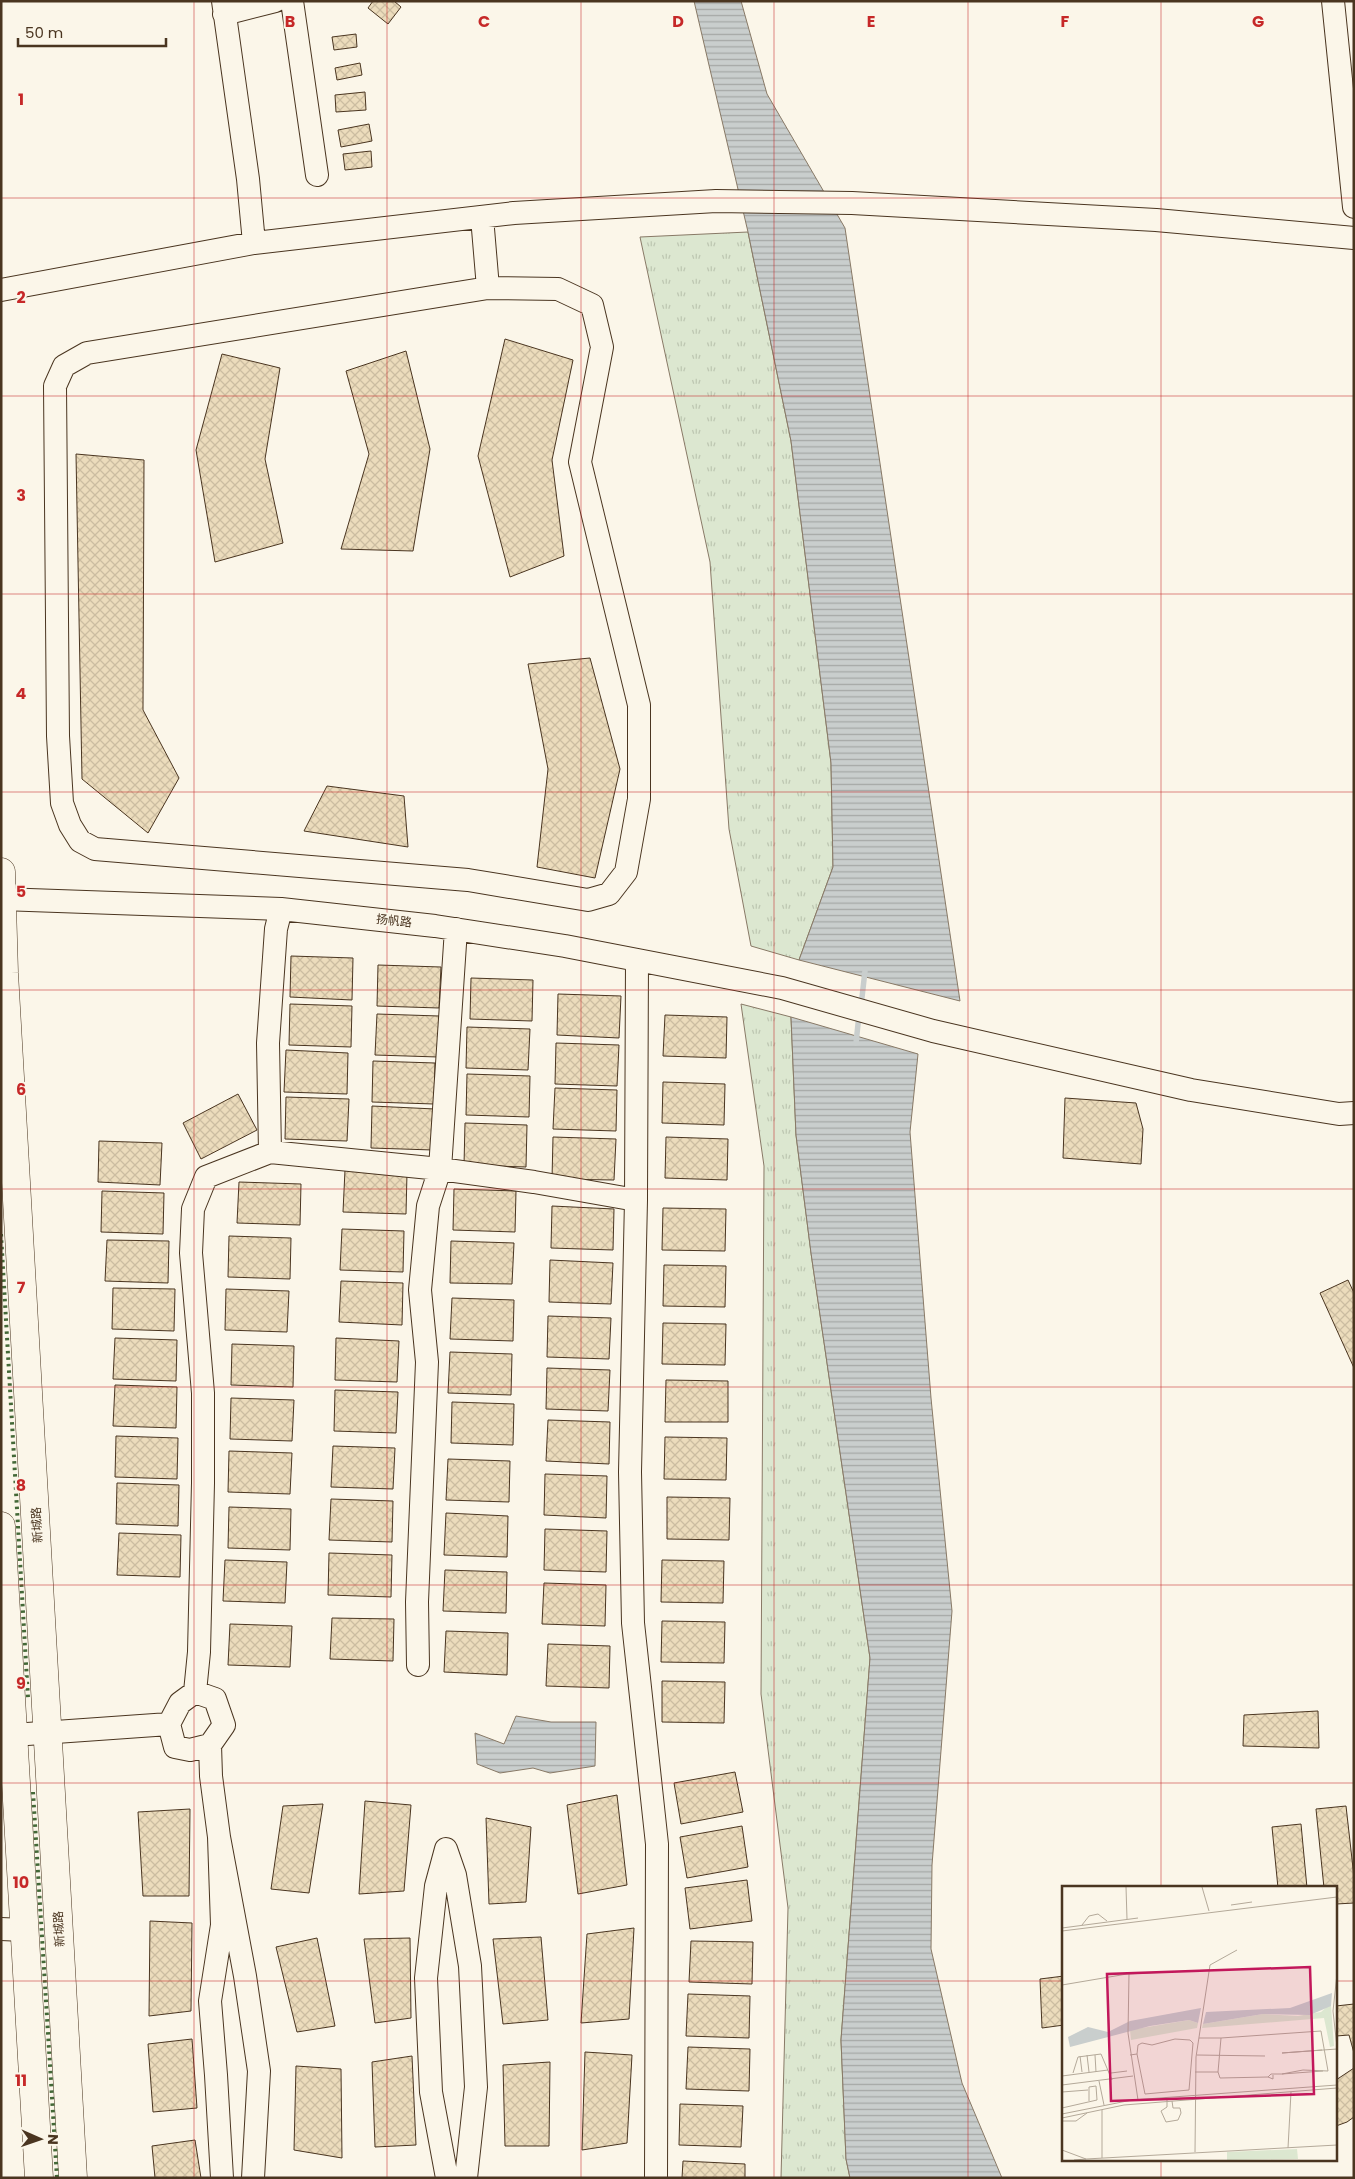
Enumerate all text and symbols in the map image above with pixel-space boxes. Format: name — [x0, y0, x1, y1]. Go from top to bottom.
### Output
text: B — [285, 10, 295, 33]
text: C — [478, 10, 490, 33]
text: D — [672, 10, 684, 33]
text: E — [867, 10, 875, 33]
text: F — [1061, 10, 1070, 33]
text: G — [1252, 10, 1264, 33]
scale bar — [18, 15, 165, 47]
text: 50 m — [25, 22, 63, 43]
text: 1 — [18, 88, 24, 111]
text: 2 — [16, 286, 26, 309]
text: 3 — [16, 484, 26, 507]
text: 4 — [16, 682, 27, 705]
text: 5 — [16, 880, 26, 903]
street label: 扬帆路 — [375, 910, 413, 931]
text: 6 — [16, 1078, 26, 1101]
text: 7 — [17, 1276, 26, 1299]
text: 8 — [16, 1474, 26, 1497]
street label: 新城路 — [27, 1507, 46, 1543]
text: 9 — [16, 1672, 26, 1695]
text: 10 — [13, 1871, 29, 1894]
inset map — [1062, 1886, 1338, 2162]
street label: 新城路 — [49, 1911, 68, 1947]
text: 11 — [15, 2069, 27, 2092]
north arrow — [15, 2114, 65, 2164]
text: N — [43, 2134, 63, 2145]

